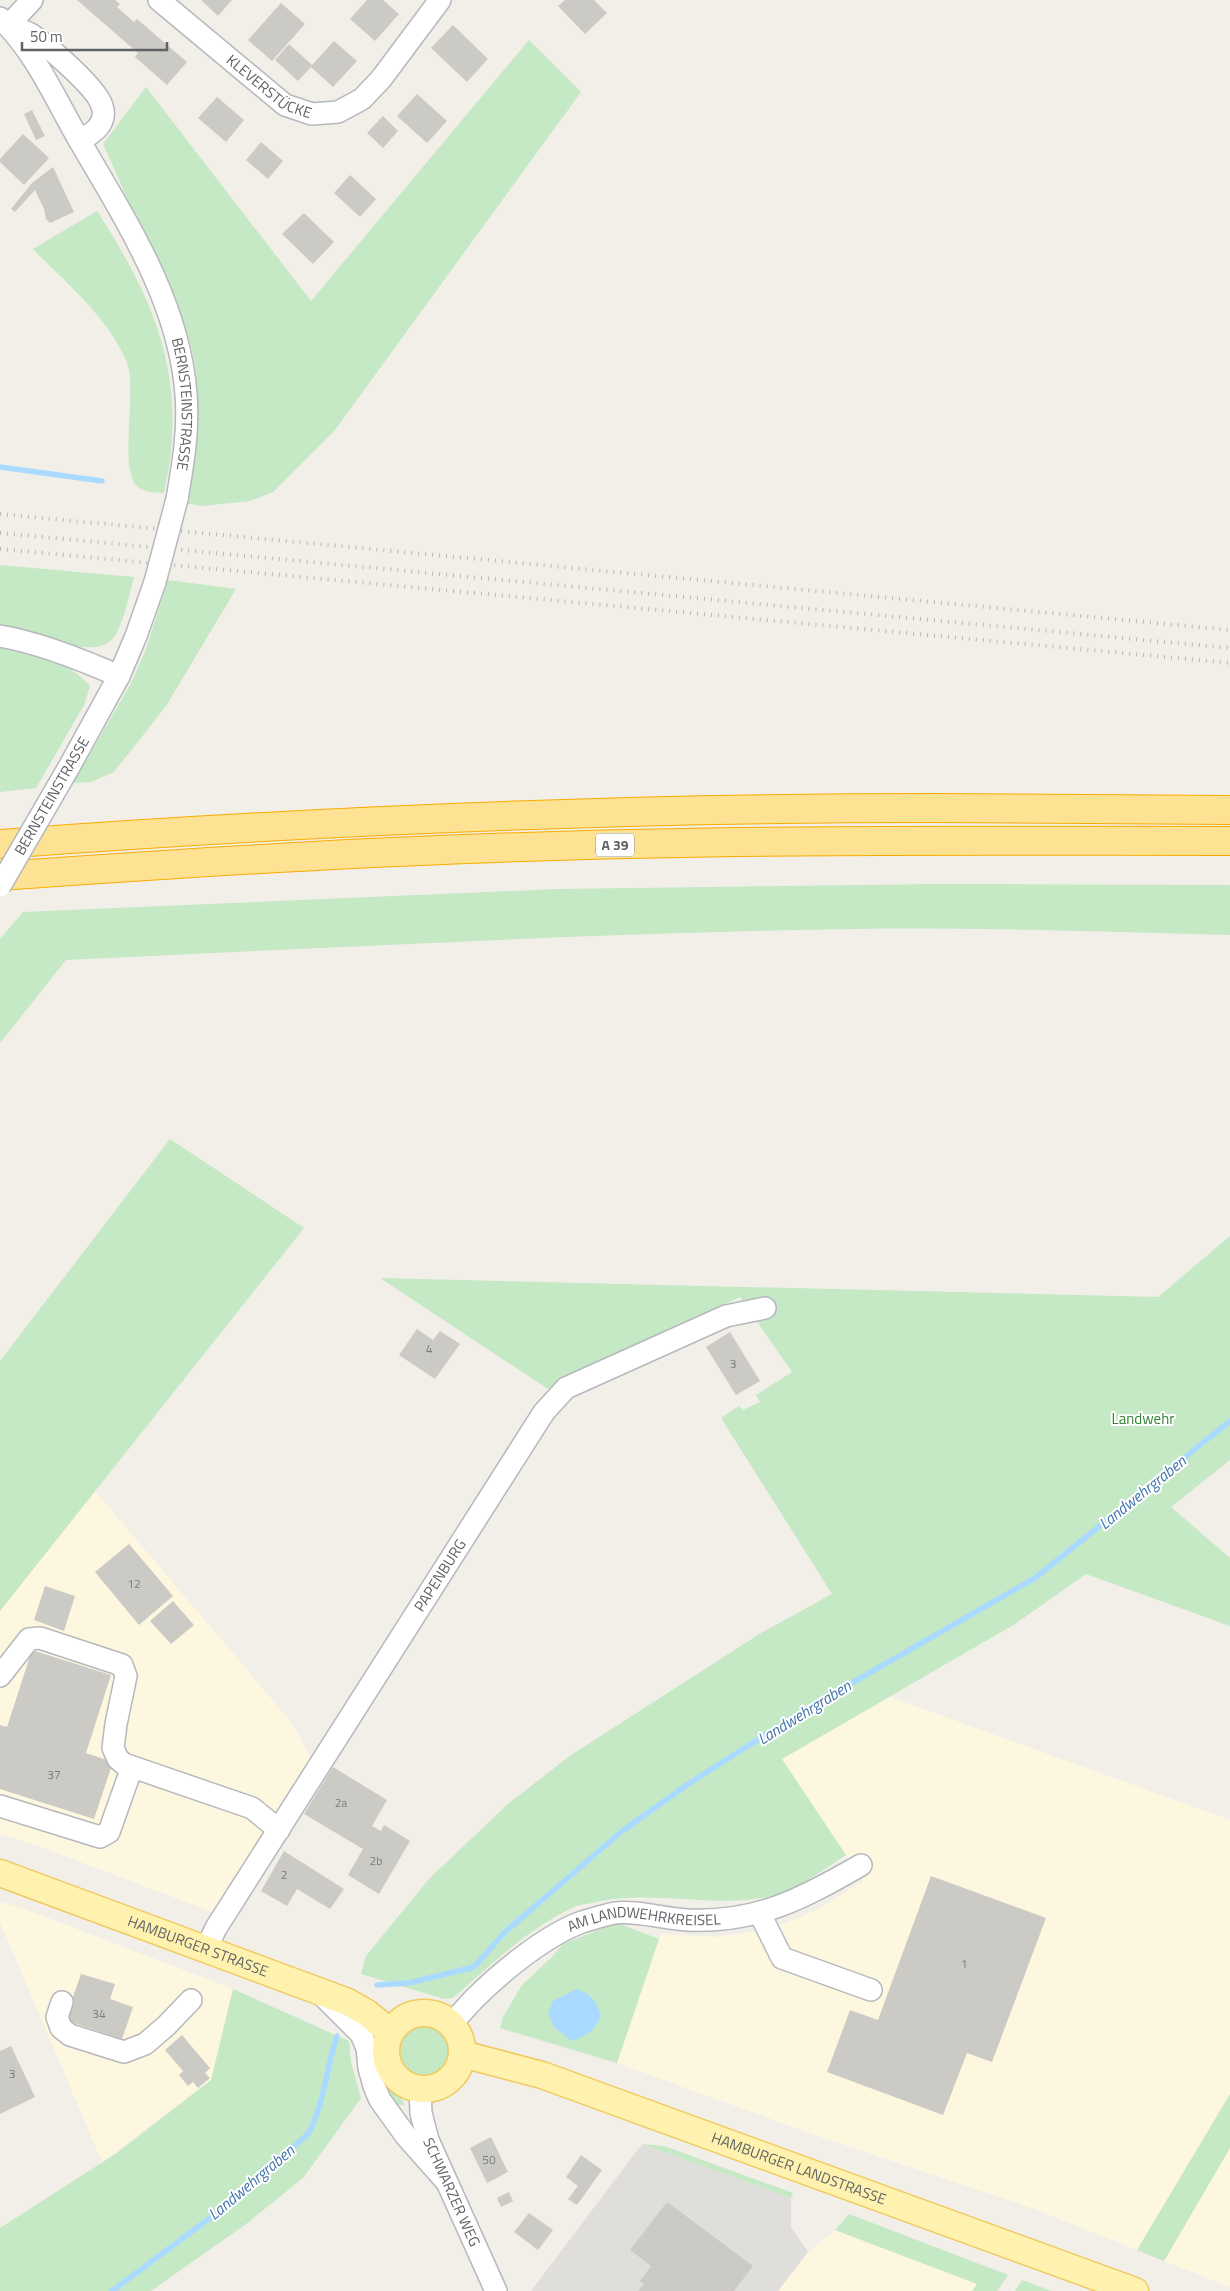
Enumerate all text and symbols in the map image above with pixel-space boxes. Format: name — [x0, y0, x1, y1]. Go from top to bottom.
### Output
scale bar — [22, 20, 168, 52]
text: 50 m — [30, 25, 63, 48]
street label: KLEVERSTÜCKE — [221, 49, 315, 124]
street label: BERNSTEINSTRASSE — [166, 335, 199, 472]
street label: BERNSTEINSTRASSE — [8, 732, 95, 859]
road number: A 39 — [596, 834, 634, 856]
house number: 4 — [426, 1339, 433, 1358]
house number: 3 — [730, 1354, 736, 1373]
park label: Landwehr — [1112, 1407, 1174, 1430]
water label: Landwehrgraben — [1093, 1449, 1192, 1535]
street label: PAPENBURG — [408, 1534, 471, 1616]
house number: 12 — [127, 1574, 141, 1593]
water label: Landwehrgraben — [753, 1673, 856, 1750]
house number: 37 — [47, 1765, 61, 1784]
house number: 2a — [335, 1793, 347, 1812]
house number: 2b — [369, 1851, 383, 1870]
house number: 2 — [281, 1865, 287, 1884]
street label: AM LANDWEHRKREISEL — [563, 1900, 721, 1938]
street label: HAMBURGER STRASSE — [124, 1909, 272, 1982]
house number: 1 — [961, 1954, 967, 1973]
house number: 34 — [92, 2004, 106, 2023]
house number: 3 — [9, 2064, 15, 2083]
street label: HAMBURGER LANDSTRASSE — [708, 2126, 890, 2210]
street label: SCHWARZER WEG — [417, 2134, 486, 2250]
water label: Landwehrgraben — [203, 2138, 300, 2225]
house number: 50 — [482, 2150, 496, 2169]

